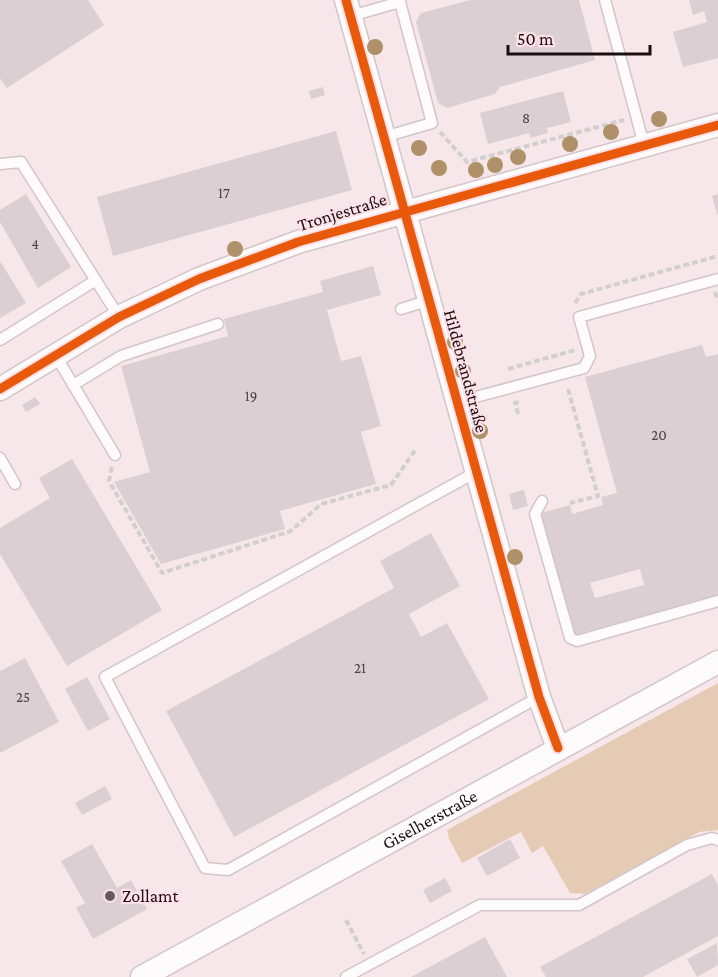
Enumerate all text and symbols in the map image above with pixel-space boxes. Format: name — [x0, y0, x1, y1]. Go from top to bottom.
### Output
scale bar — [508, 18, 650, 56]
text: 50 m — [517, 29, 554, 49]
house number: 8 — [522, 110, 530, 126]
house number: 17 — [218, 185, 230, 201]
street label: Tronjestraße — [295, 189, 389, 236]
house number: 4 — [31, 236, 39, 252]
street label: Hildebrandstraße — [440, 307, 492, 435]
house number: 19 — [245, 388, 257, 404]
house number: 20 — [651, 427, 667, 443]
house number: 21 — [354, 660, 366, 676]
house number: 25 — [16, 689, 30, 705]
street label: Giselherstraße — [379, 786, 481, 854]
place label: Zollamt — [122, 886, 180, 906]
marker: Zollamt — [103, 889, 117, 903]

